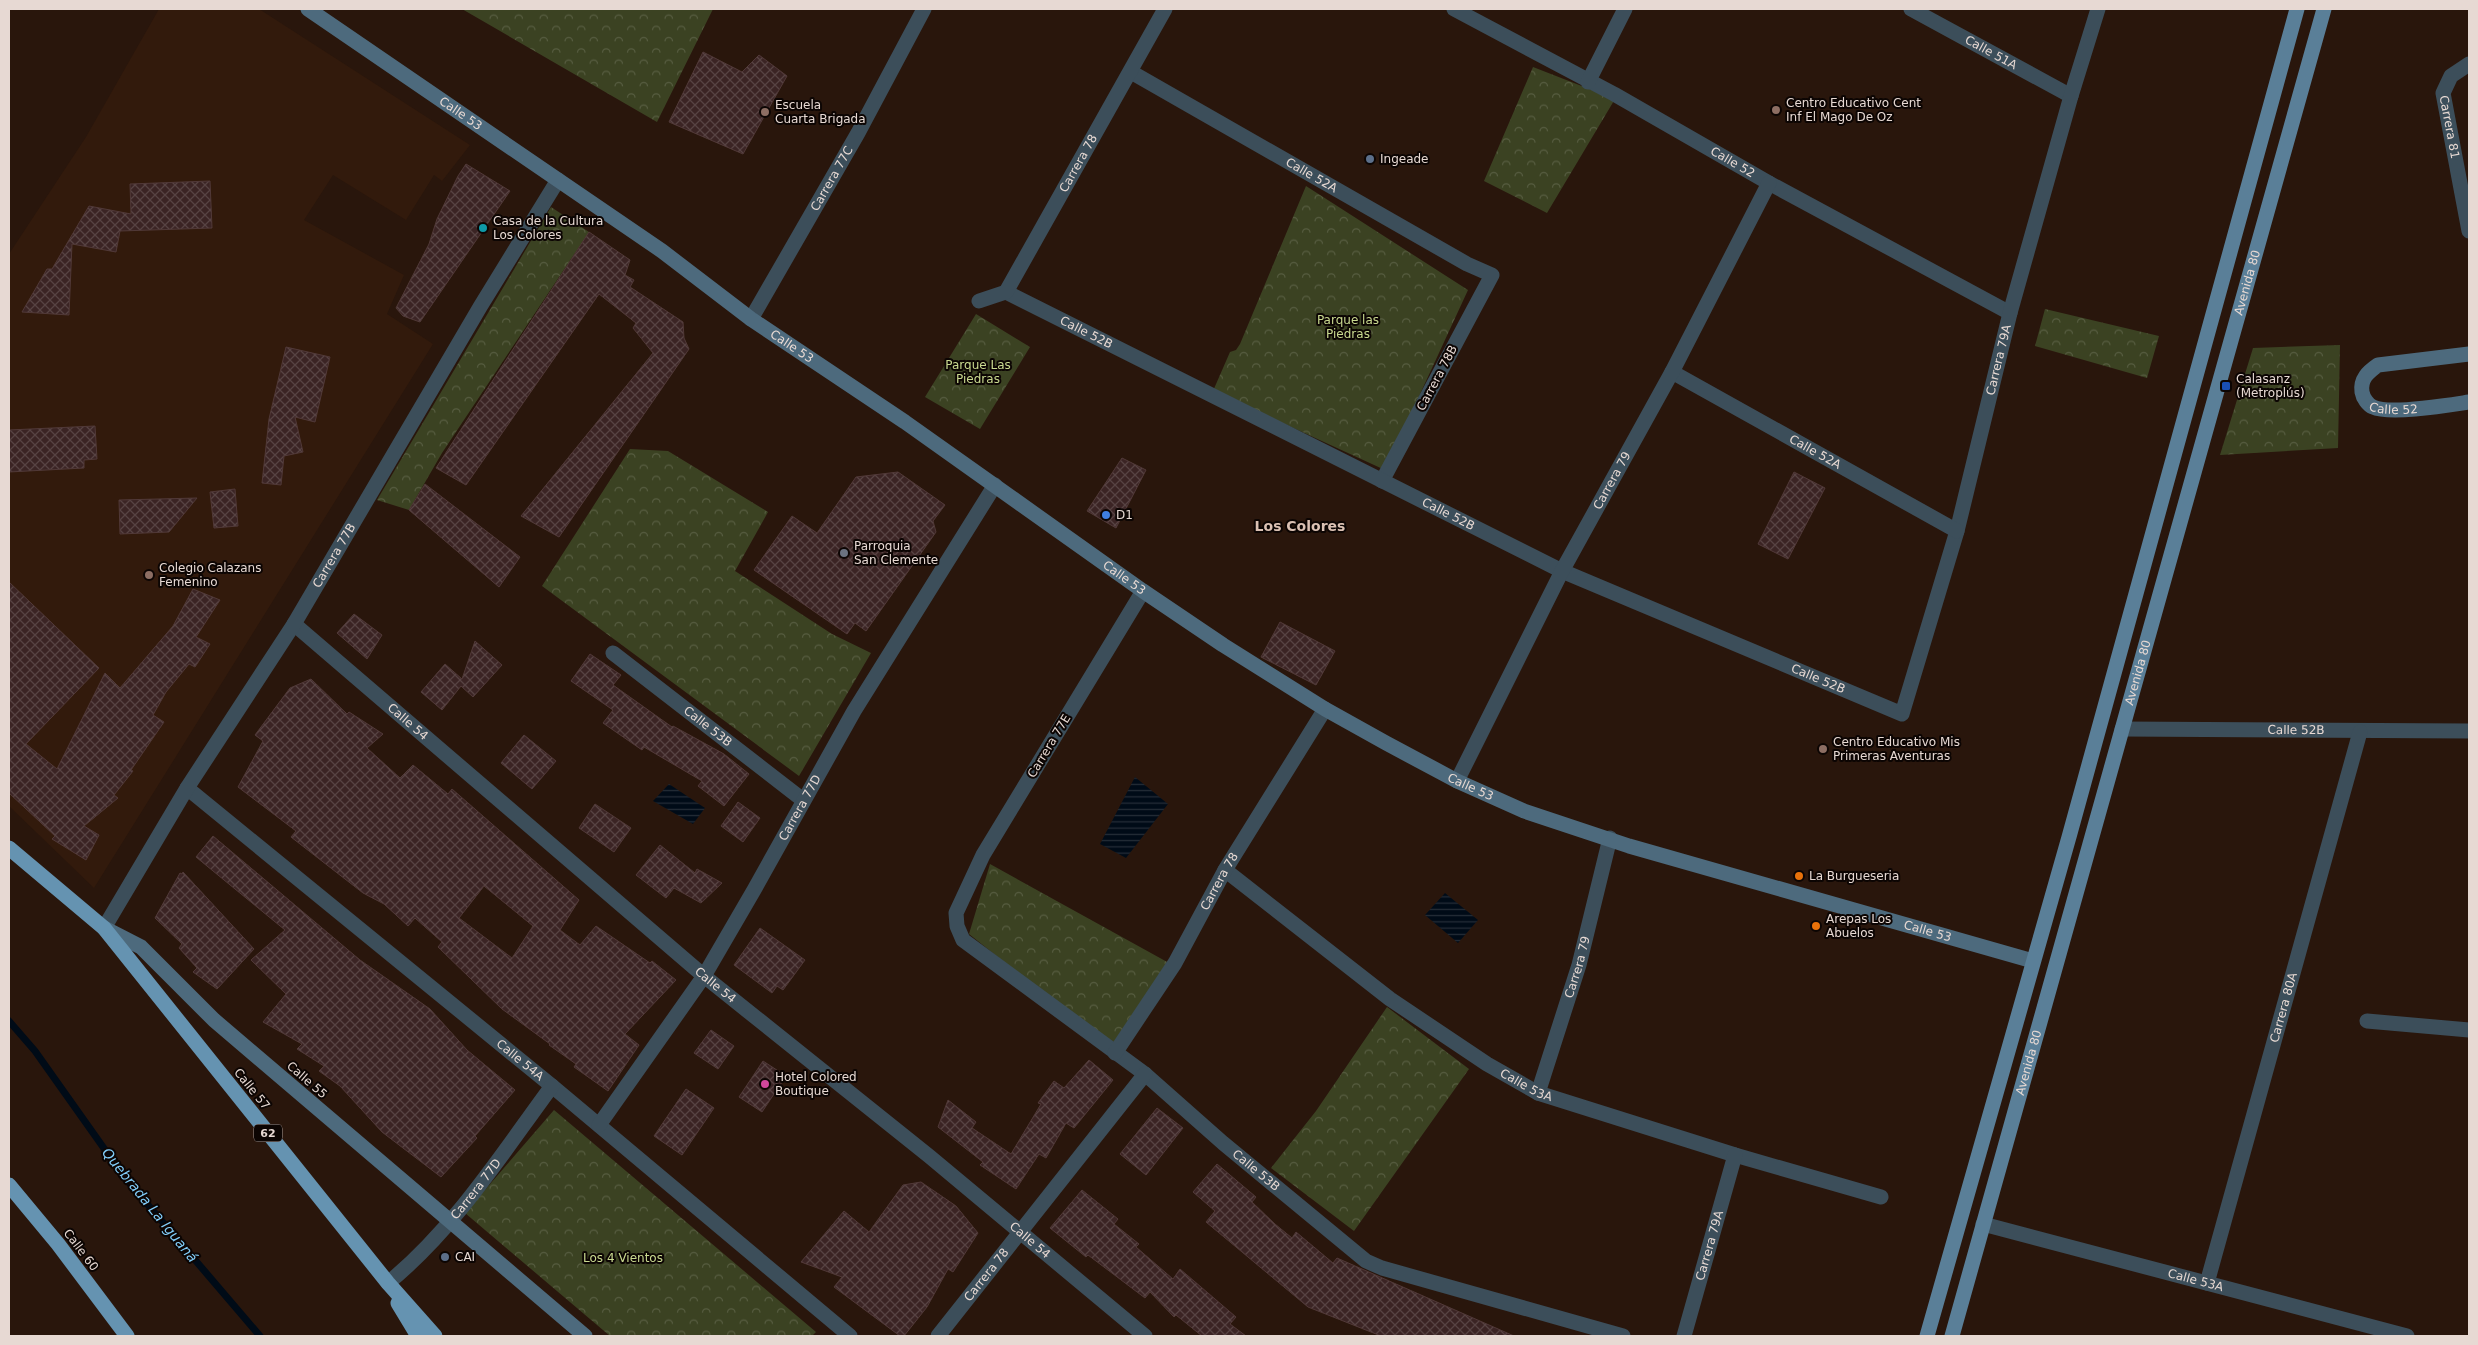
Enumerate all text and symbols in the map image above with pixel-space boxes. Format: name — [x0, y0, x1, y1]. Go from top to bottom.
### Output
street label: Calle 51A — [1962, 33, 2020, 73]
street label: Calle 53 — [437, 94, 485, 133]
street label: Carrera 81 — [2437, 94, 2462, 160]
place label: Centro Educativo Cent Inf El Mago De Oz — [1786, 96, 1921, 124]
place label: Escuela Cuarta Brigada — [775, 98, 866, 126]
marker: Centro Educativo Cent Inf El Mago De Oz — [1770, 104, 1782, 116]
marker: Escuela Cuarta Brigada — [759, 106, 771, 118]
street label: Carrera 78 — [1057, 132, 1100, 195]
street label: Carrera 77C — [808, 144, 856, 213]
street label: Calle 52 — [1708, 144, 1757, 180]
place label: Ingeade — [1380, 152, 1429, 166]
marker: Ingeade — [1364, 153, 1376, 165]
street label: Calle 52A — [1283, 155, 1341, 196]
place label: Casa de la Cultura Los Colores — [493, 214, 603, 242]
marker: Casa de la Cultura Los Colores — [477, 222, 489, 234]
street label: Avenida 80 — [2232, 248, 2263, 317]
street label: Calle 52B — [1058, 313, 1115, 351]
park label: Parque las Piedras — [1317, 313, 1379, 341]
street label: Carrera 79A — [1983, 323, 2014, 397]
street label: Calle 53 — [768, 327, 816, 366]
street label: Carrera 78B — [1414, 343, 1460, 413]
park label: Parque Las Piedras — [945, 358, 1011, 386]
place label: Calasanz (Metroplús) — [2236, 372, 2305, 400]
marker: Calasanz (Metroplús) — [2220, 380, 2232, 392]
street label: Calle 52 — [2367, 399, 2418, 417]
street label: Calle 52A — [1787, 432, 1844, 472]
street label: Carrera 79 — [1590, 449, 1634, 512]
street label: Calle 52B — [1420, 495, 1477, 533]
place label: D1 — [1116, 508, 1133, 522]
marker: D1 — [1100, 509, 1112, 521]
district label: Los Colores — [1255, 518, 1345, 534]
street label: Carrera 77B — [310, 521, 358, 590]
place label: Parroquia San Clemente — [854, 539, 938, 567]
marker: Parroquia San Clemente — [838, 547, 850, 559]
street label: Calle 53 — [1100, 558, 1148, 598]
place label: Colegio Calazans Femenino — [159, 561, 261, 589]
marker: Colegio Calazans Femenino — [143, 569, 155, 581]
street label: Avenida 80 — [2122, 638, 2154, 707]
street label: Calle 52B — [1789, 661, 1847, 696]
street label: Calle 54 — [385, 700, 431, 743]
street label: Calle 53B — [681, 703, 735, 749]
street label: Carrera 77E — [1025, 712, 1073, 780]
street label: Calle 52B — [2267, 723, 2325, 737]
place label: Centro Educativo Mis Primeras Aventuras — [1833, 735, 1960, 763]
marker: Centro Educativo Mis Primeras Aventuras — [1817, 743, 1829, 755]
street label: Calle 53 — [1445, 770, 1496, 803]
street label: Carrera 77D — [776, 772, 824, 843]
street label: Carrera 78 — [1198, 850, 1241, 913]
place label: La Burgueseria — [1809, 869, 1899, 883]
marker: La Burgueseria — [1793, 870, 1805, 882]
place label: Arepas Los Abuelos — [1826, 912, 1891, 940]
street label: Calle 53 — [1902, 918, 1953, 944]
marker: Arepas Los Abuelos — [1810, 920, 1822, 932]
street label: Carrera 79 — [1562, 935, 1593, 1000]
street label: Calle 54 — [692, 964, 739, 1006]
street label: Carrera 80A — [2267, 970, 2300, 1044]
street label: Avenida 80 — [2013, 1028, 2044, 1097]
street label: Calle 54A — [494, 1036, 547, 1084]
street label: Calle 55 — [284, 1059, 330, 1101]
street label: Calle 57 — [231, 1066, 273, 1112]
street label: Calle 53A — [1498, 1066, 1555, 1104]
place label: Hotel Colored Boutique — [775, 1070, 857, 1098]
marker: Hotel Colored Boutique — [759, 1078, 771, 1090]
road number: 62 — [254, 1124, 282, 1142]
water label: Quebrada La Iguaná — [99, 1145, 201, 1265]
street label: Calle 53B — [1230, 1147, 1283, 1194]
street label: Carrera 77D — [448, 1156, 504, 1222]
street label: Carrera 79A — [1693, 1208, 1726, 1282]
street label: Calle 54 — [1007, 1219, 1053, 1261]
street label: Calle 60 — [61, 1226, 101, 1274]
street label: Carrera 78 — [961, 1245, 1012, 1304]
place label: CAI — [455, 1250, 475, 1264]
marker: CAI — [439, 1251, 451, 1263]
park label: Los 4 Vientos — [583, 1251, 663, 1265]
street label: Calle 53A — [2166, 1266, 2226, 1294]

